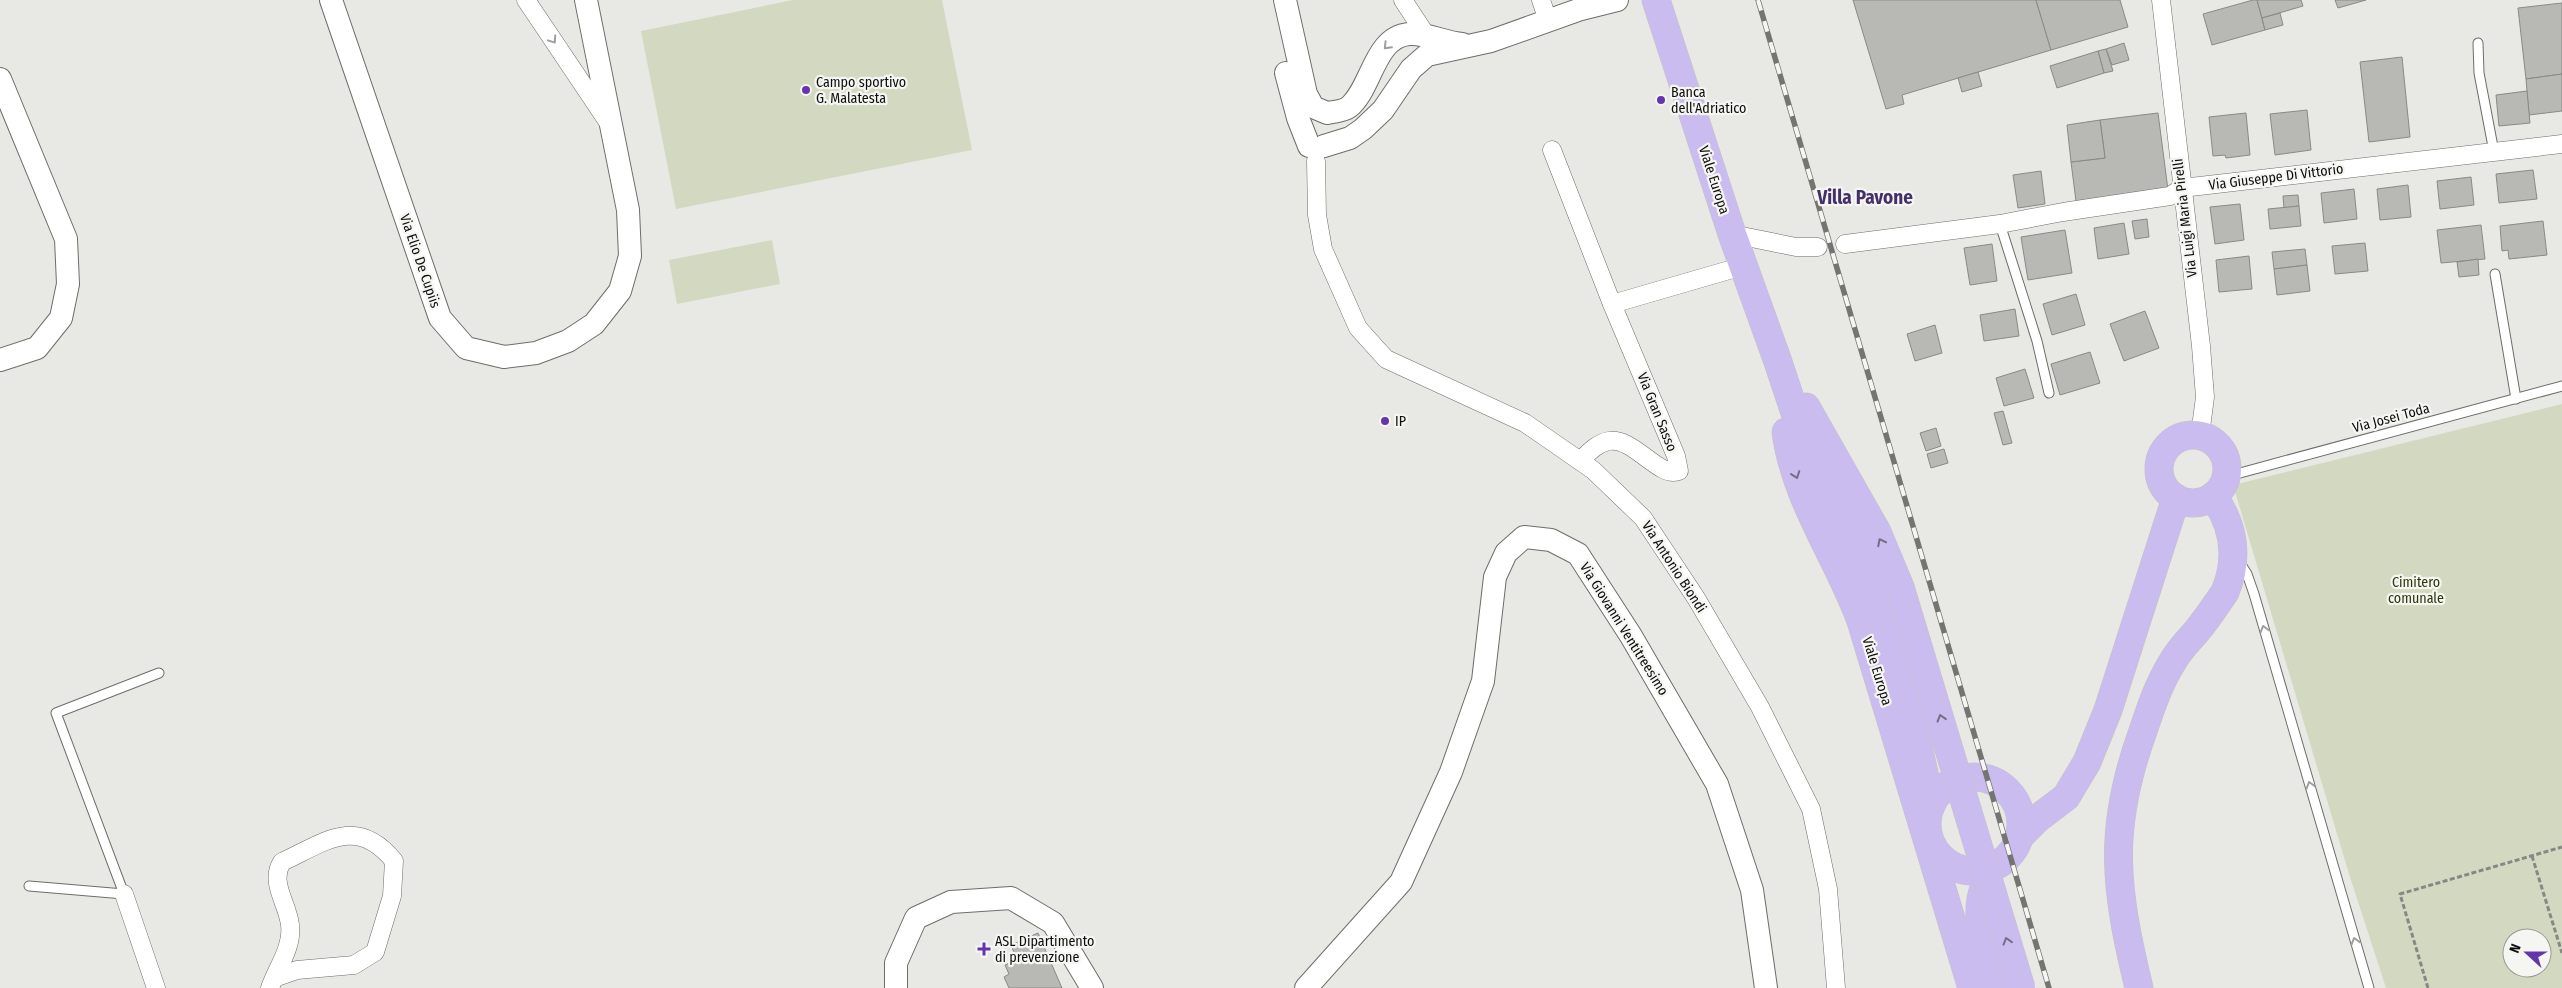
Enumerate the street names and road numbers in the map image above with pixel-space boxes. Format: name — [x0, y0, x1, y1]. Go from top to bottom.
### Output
street label: Viale Europa — [1695, 144, 1733, 216]
street label: Via Luigi Maria Pirelli — [2169, 158, 2201, 278]
street label: Via Giuseppe Di Vittorio — [2208, 160, 2344, 194]
street label: Via Elio De Cupiis — [396, 212, 444, 310]
street label: Via Gran Sasso — [1633, 370, 1681, 454]
street label: Via Josei Toda — [2351, 400, 2432, 436]
street label: Via Antonio Biondi — [1638, 518, 1710, 616]
street label: Via Giovanni Ventitreesimo — [1576, 559, 1672, 699]
street label: Viale Europa — [1859, 635, 1896, 708]

